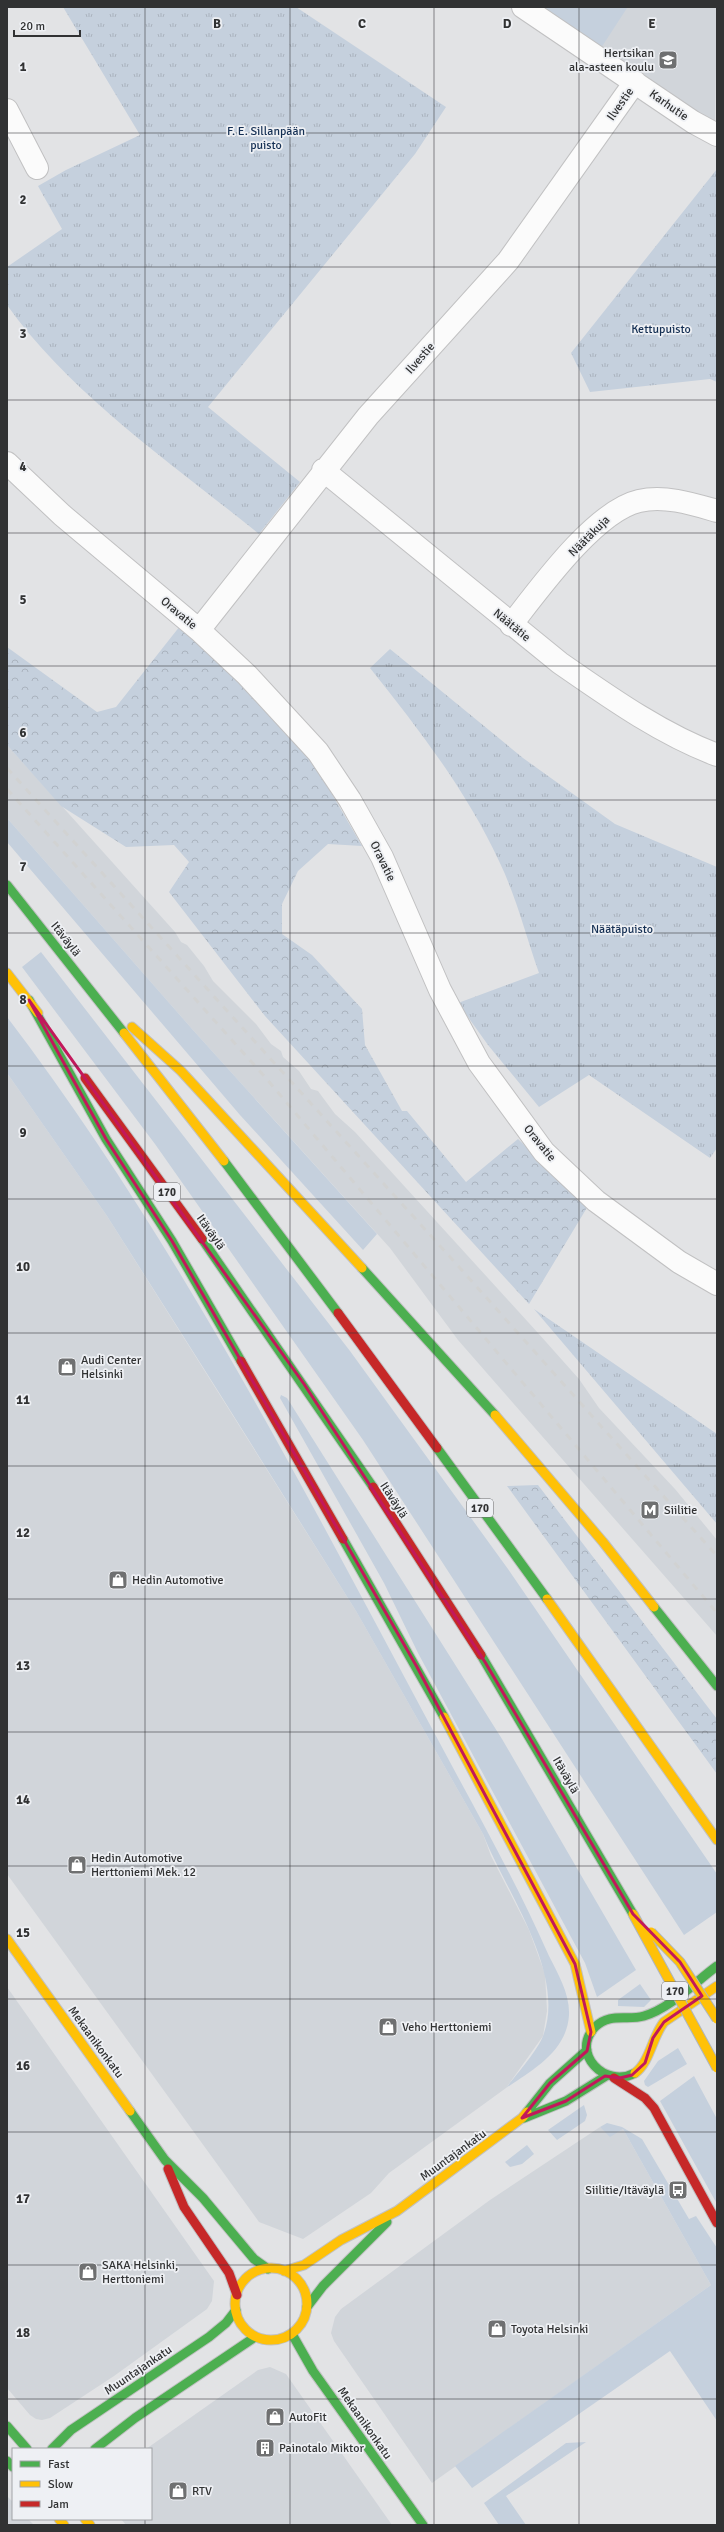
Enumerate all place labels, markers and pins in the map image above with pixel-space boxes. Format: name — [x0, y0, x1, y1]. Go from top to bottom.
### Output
place label: Hertsikan ala-asteen koulu — [569, 46, 654, 75]
school or university icon: Hertsikan ala-asteen koulu — [657, 49, 679, 71]
place label: Audi Center Helsinki — [81, 1353, 142, 1382]
shop icon: Audi Center Helsinki — [56, 1356, 78, 1378]
metro station icon: Siilitie — [639, 1499, 661, 1521]
place label: Siilitie — [664, 1503, 697, 1518]
shop icon: Hedin Automotive — [107, 1569, 129, 1591]
place label: Hedin Automotive — [132, 1573, 223, 1588]
place label: Hedin Automotive Herttoniemi Mek. 12 — [91, 1851, 196, 1880]
shop icon: Hedin Automotive Herttoniemi Mek. 12 — [66, 1854, 88, 1876]
shop icon: Veho Herttoniemi — [377, 2016, 399, 2038]
place label: Veho Herttoniemi — [402, 2020, 492, 2035]
bus stop icon: Siilitie/Itäväylä — [667, 2179, 689, 2201]
place label: Siilitie/Itäväylä — [585, 2183, 664, 2198]
place label: SAKA Helsinki, Herttoniemi — [102, 2258, 178, 2287]
shop icon: SAKA Helsinki, Herttoniemi — [77, 2261, 99, 2283]
shop icon: Toyota Helsinki — [486, 2318, 508, 2340]
place label: Toyota Helsinki — [511, 2322, 588, 2337]
shop icon: AutoFit — [264, 2406, 286, 2428]
place label: AutoFit — [289, 2410, 327, 2425]
building icon: Painotalo Miktor — [254, 2437, 276, 2459]
place label: Painotalo Miktor — [279, 2441, 364, 2456]
shop icon: RTV — [167, 2480, 189, 2502]
place label: RTV — [192, 2484, 212, 2499]

